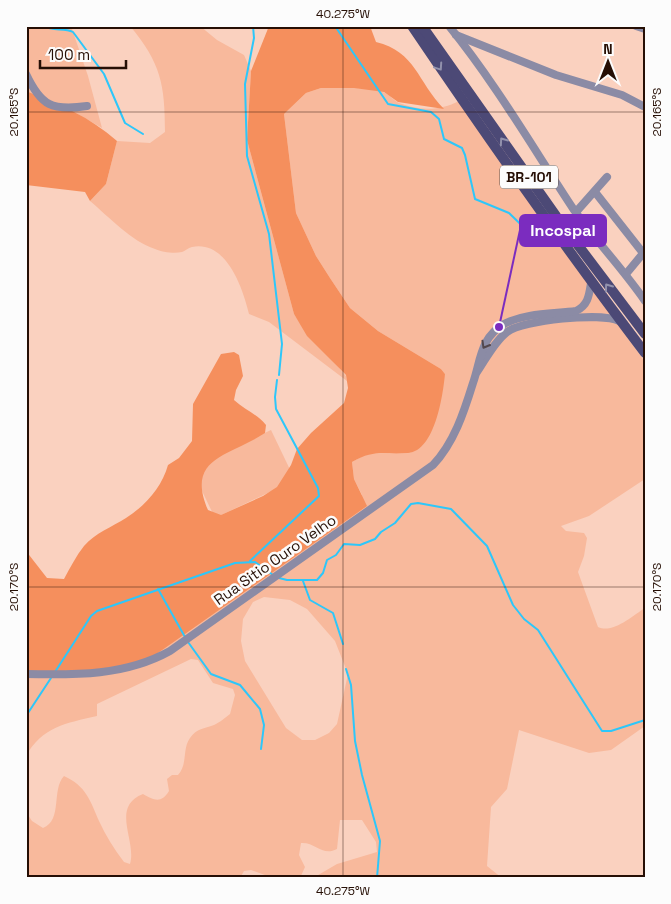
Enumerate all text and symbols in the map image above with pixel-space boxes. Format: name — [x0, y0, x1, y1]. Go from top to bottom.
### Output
text: 40.275°W — [316, 6, 371, 22]
scale bar — [40, 38, 126, 70]
north arrow — [584, 38, 634, 88]
text: N — [603, 40, 613, 58]
text: 100 m — [48, 45, 90, 64]
one-way arrow — [433, 61, 442, 70]
text: 20.165°S — [6, 88, 22, 136]
text: 20.165°S — [649, 88, 665, 136]
one-way arrow — [500, 137, 509, 147]
road number: BR-101 — [500, 166, 558, 188]
callout: Incospal — [520, 215, 606, 246]
text: Incospal — [530, 220, 596, 241]
one-way arrow — [605, 283, 614, 293]
one-way arrow — [481, 339, 491, 348]
street label: Rua Sitio Ouro Velho — [210, 510, 340, 609]
text: 20.170°S — [6, 563, 22, 611]
text: 20.170°S — [649, 563, 665, 611]
text: 40.275°W — [316, 883, 371, 899]

